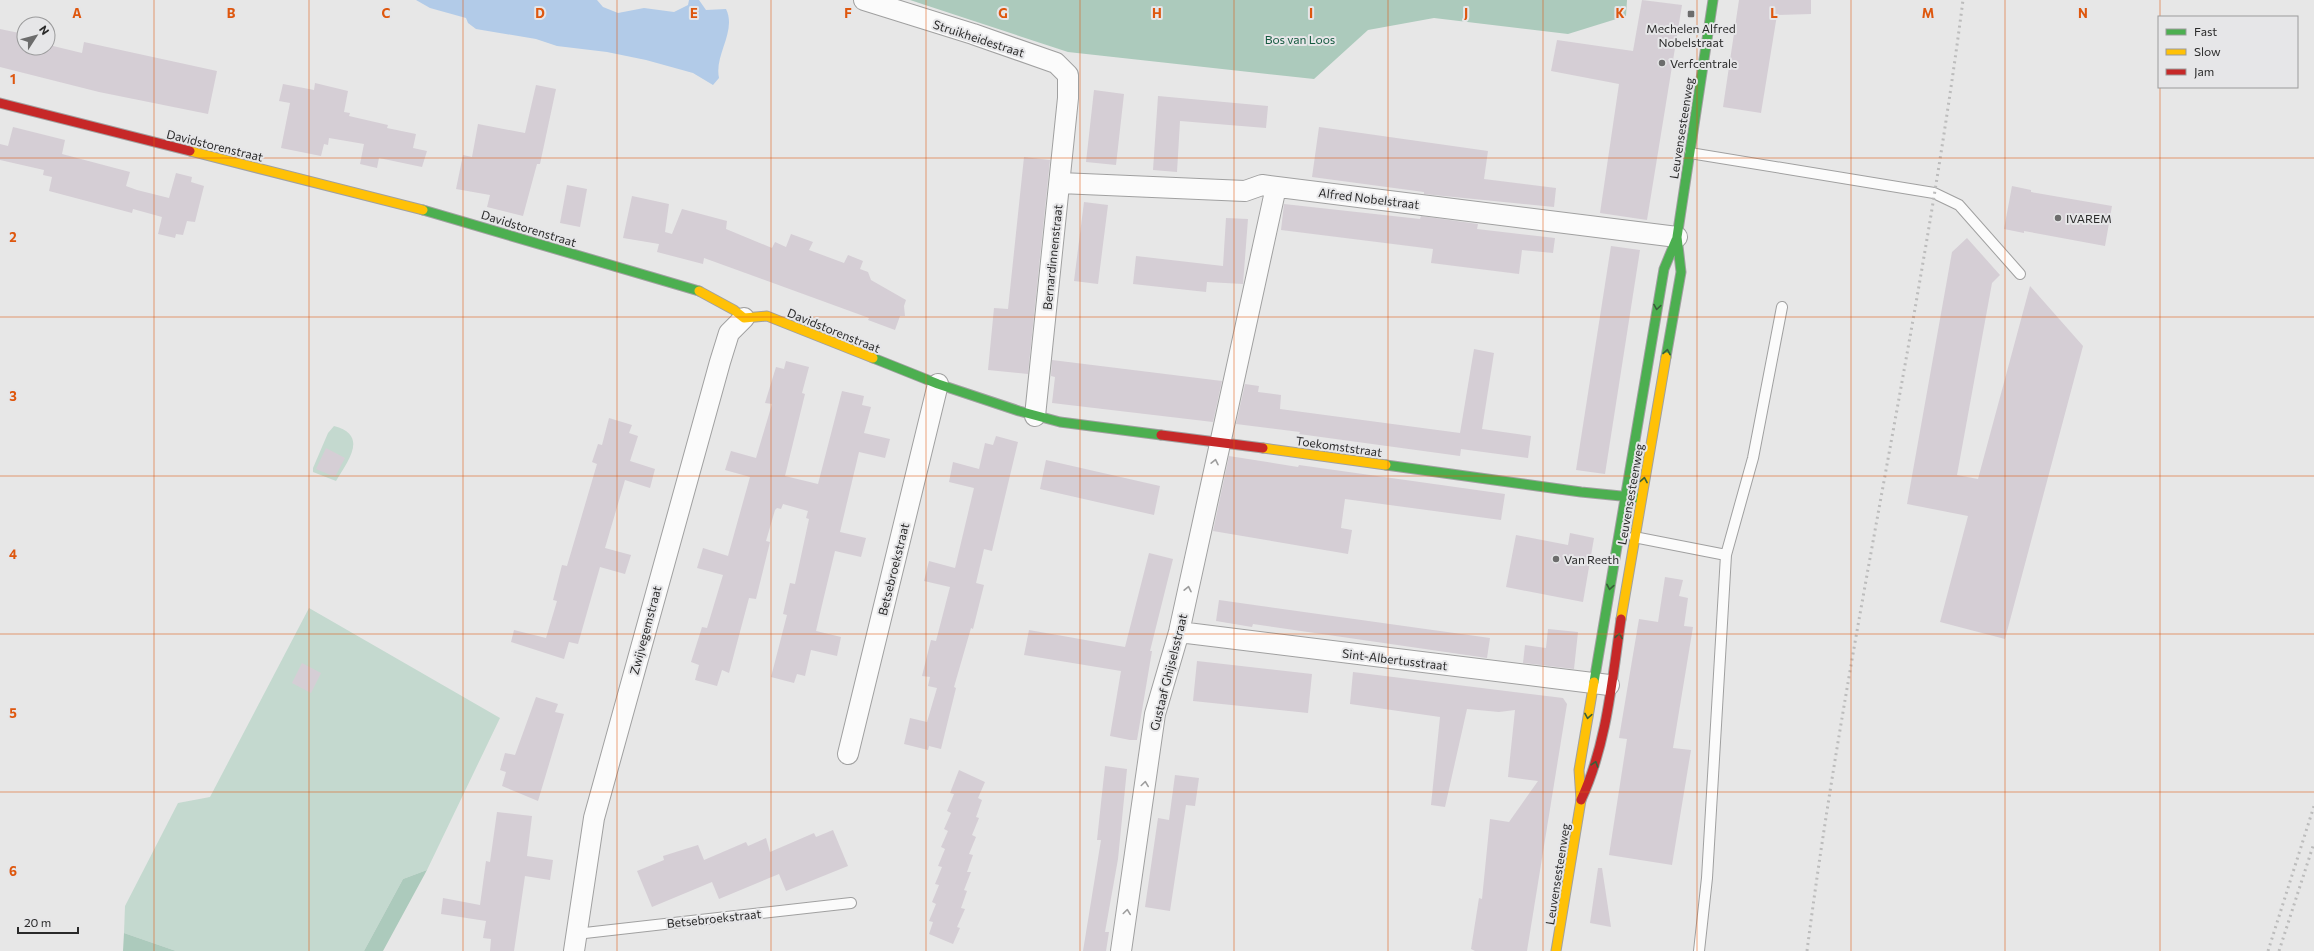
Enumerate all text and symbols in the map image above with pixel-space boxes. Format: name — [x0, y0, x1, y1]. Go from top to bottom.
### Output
text: A — [72, 5, 82, 21]
text: B — [227, 5, 236, 21]
text: C — [382, 5, 391, 21]
text: D — [535, 5, 545, 21]
text: E — [690, 5, 698, 21]
text: F — [844, 5, 852, 21]
text: G — [998, 5, 1008, 21]
text: H — [1152, 5, 1162, 21]
text: I — [1309, 5, 1313, 21]
text: J — [1464, 5, 1468, 21]
text: K — [1615, 5, 1625, 21]
text: L — [1770, 5, 1778, 21]
text: M — [1922, 5, 1934, 21]
text: N — [2078, 5, 2088, 21]
marker: Mechelen Alfred Nobelstraat — [1686, 9, 1696, 19]
north arrow — [16, 16, 56, 56]
legend — [2158, 16, 2298, 88]
street label: Struikheidestraat — [932, 17, 1026, 59]
place label: Mechelen Alfred Nobelstraat — [1646, 21, 1736, 49]
text: N — [37, 23, 52, 37]
text: Fast — [2194, 24, 2217, 38]
park label: Bos van Loos — [1265, 32, 1335, 46]
text: Slow — [2194, 44, 2221, 58]
place label: Verfcentrale — [1670, 56, 1737, 70]
marker: Verfcentrale — [1657, 58, 1667, 68]
text: Jam — [2194, 64, 2214, 79]
text: 1 — [10, 71, 16, 87]
street label: Leuvensesteenweg — [1666, 76, 1696, 180]
street label: Davidstorenstraat — [165, 126, 265, 164]
street label: Alfred Nobelstraat — [1318, 185, 1420, 211]
street label: Bernardinnenstraat — [1039, 203, 1065, 310]
street label: Davidstorenstraat — [480, 207, 578, 249]
place label: IVAREM — [2066, 211, 2112, 225]
marker: IVAREM — [2053, 213, 2063, 223]
text: 2 — [9, 229, 17, 245]
one-way arrow — [1653, 304, 1662, 310]
street label: Davidstorenstraat — [786, 305, 883, 355]
one-way arrow — [1662, 349, 1670, 355]
text: 3 — [9, 388, 17, 404]
street label: Toekomststraat — [1295, 433, 1383, 459]
street label: Leuvensesteenweg — [1614, 442, 1646, 546]
one-way arrow — [1211, 458, 1219, 465]
one-way arrow — [1639, 477, 1648, 483]
street label: Betsebroekstraat — [875, 521, 911, 617]
text: 4 — [9, 546, 17, 562]
place label: Van Reeth — [1564, 552, 1619, 566]
marker: Van Reeth — [1551, 554, 1561, 564]
street label: Zwijvegemstraat — [626, 584, 664, 676]
one-way arrow — [1606, 584, 1615, 591]
one-way arrow — [1184, 586, 1192, 592]
street label: Gustaaf Ghijselsstraat — [1147, 612, 1189, 732]
one-way arrow — [1614, 633, 1623, 639]
street label: Sint-Albertusstraat — [1342, 646, 1448, 672]
text: 5 — [9, 705, 17, 721]
one-way arrow — [1585, 713, 1593, 719]
one-way arrow — [1590, 761, 1599, 768]
one-way arrow — [1140, 781, 1149, 787]
street label: Leuvensesteenweg — [1542, 822, 1572, 926]
text: 6 — [9, 863, 17, 879]
street label: Betsebroekstraat — [666, 906, 762, 930]
scale bar — [18, 909, 78, 935]
one-way arrow — [1122, 909, 1131, 915]
text: 20 m — [24, 915, 51, 929]

